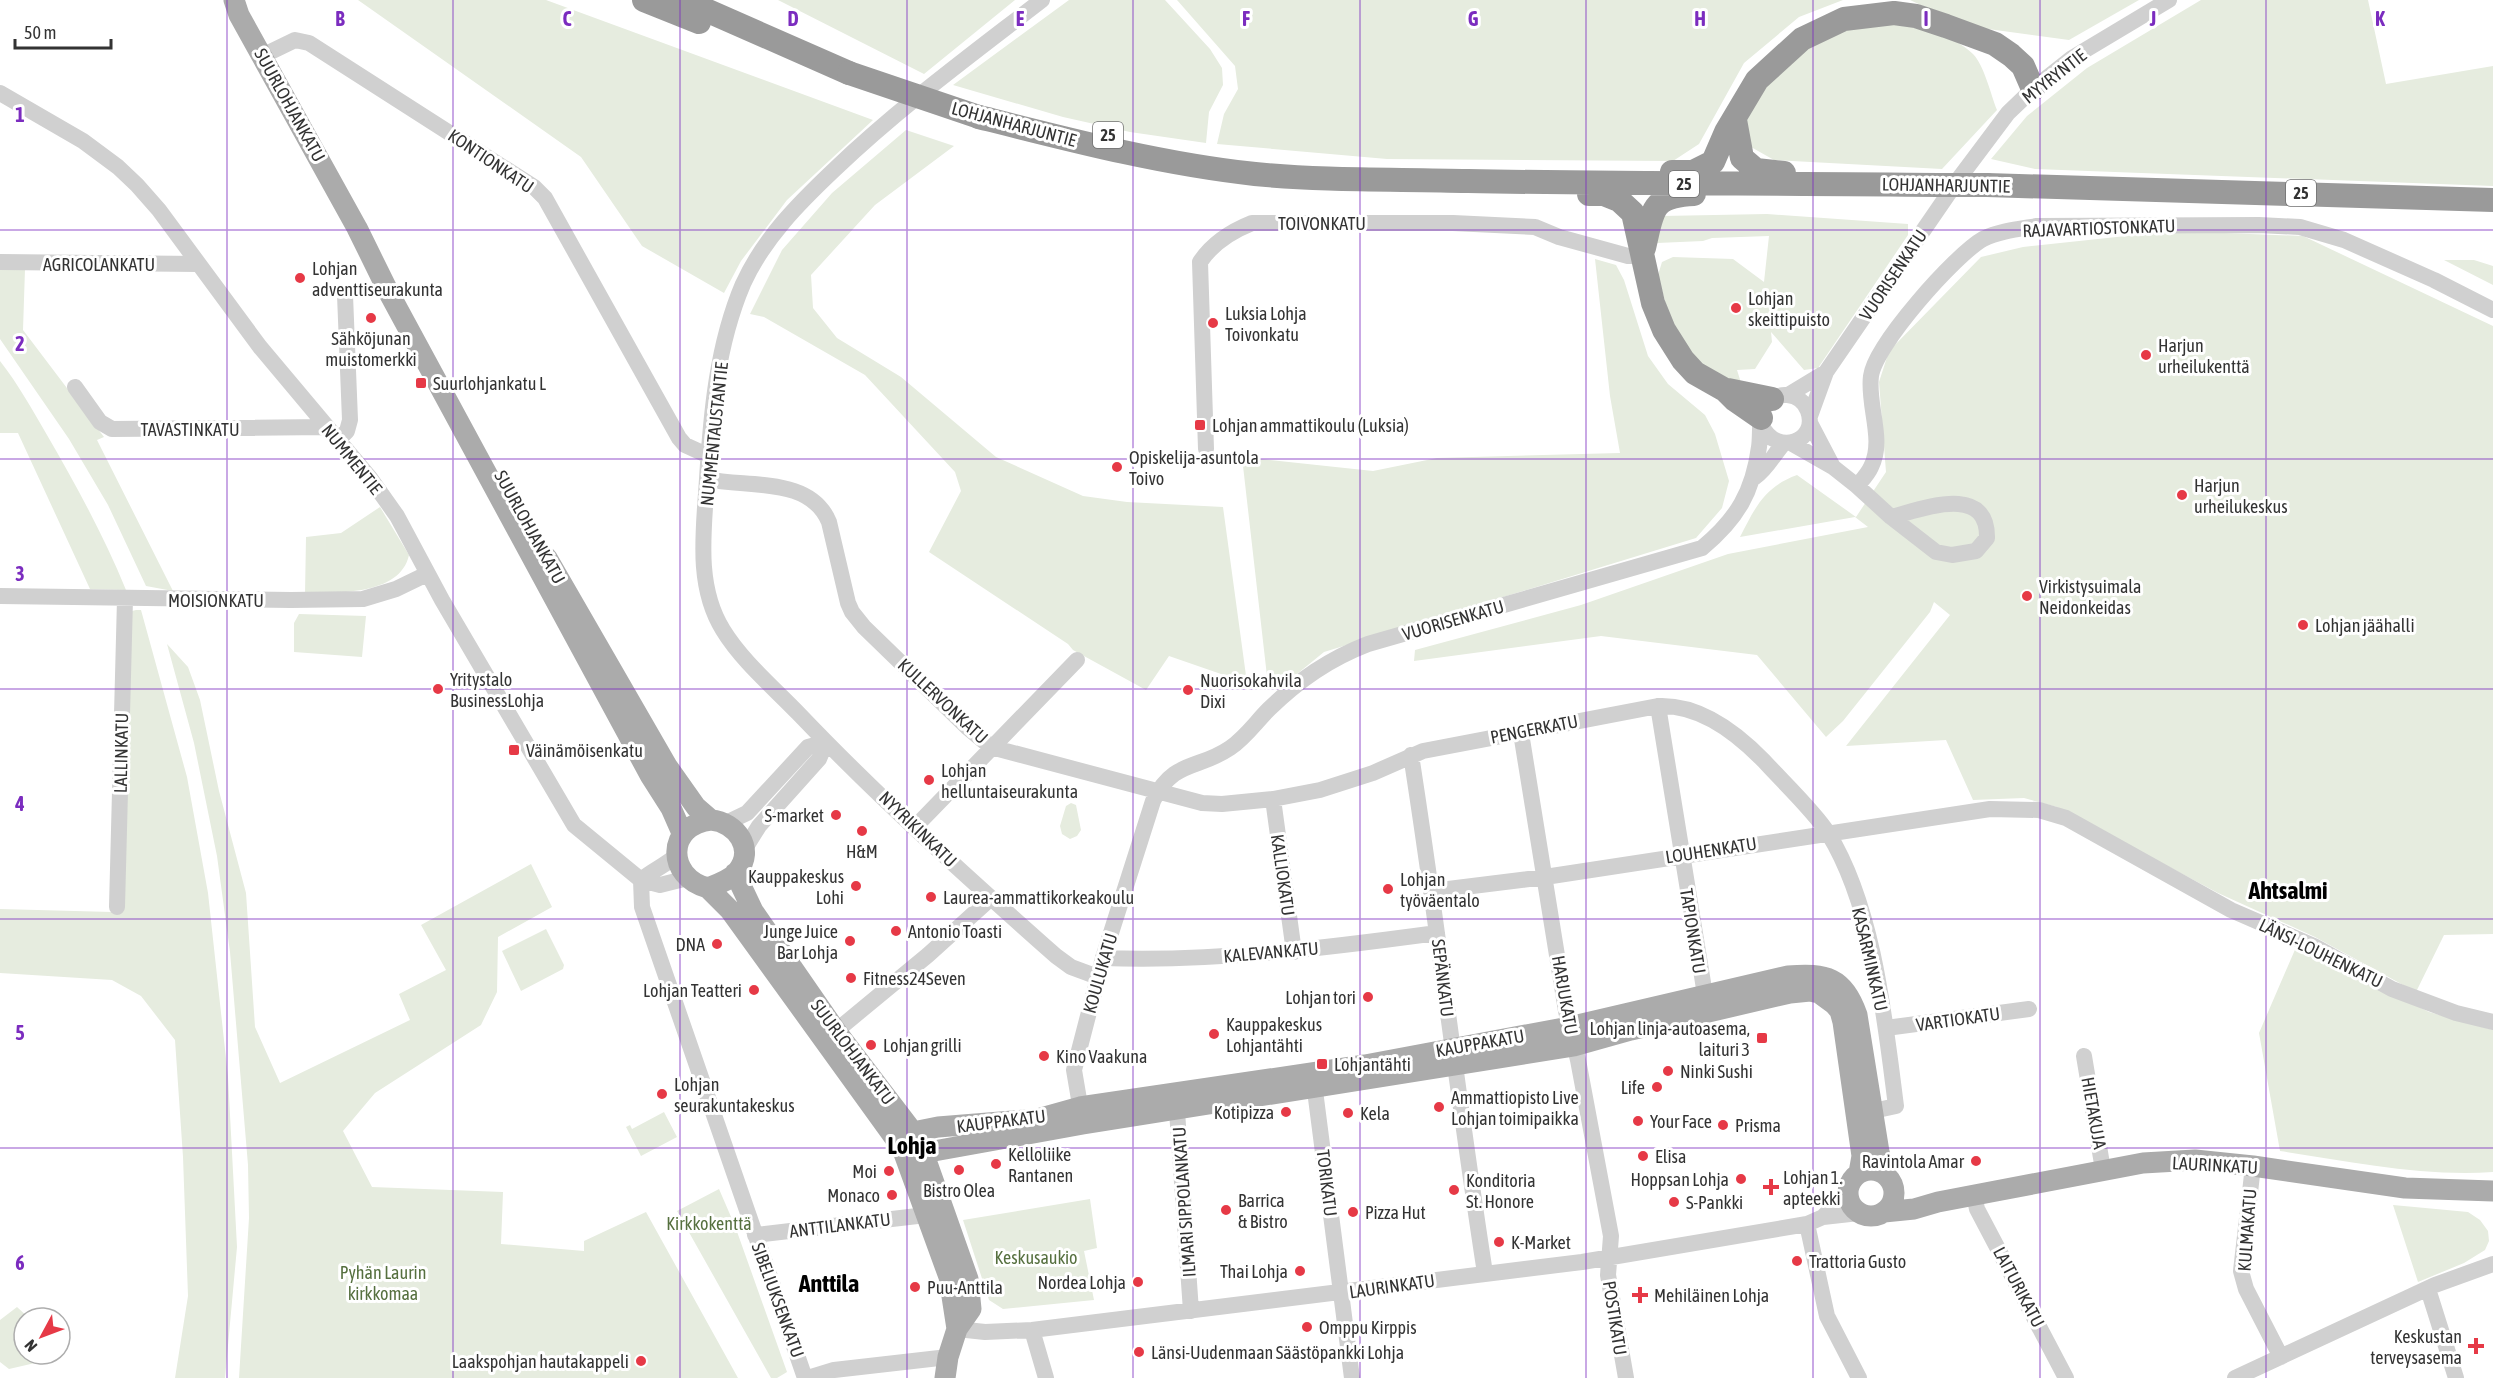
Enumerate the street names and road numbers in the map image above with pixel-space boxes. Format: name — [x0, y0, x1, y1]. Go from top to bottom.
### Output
street label: MYYRYNTIE — [2018, 44, 2091, 108]
street label: SUURLOHJANKATU — [250, 45, 330, 165]
street label: LOHJANHARJUNTIE — [949, 97, 1079, 151]
road number: 25 — [1093, 122, 1123, 148]
street label: KONTIONKATU — [444, 125, 538, 197]
road number: 25 — [1669, 171, 1699, 197]
street label: LOHJANHARJUNTIE — [1882, 173, 2011, 197]
road number: 25 — [2286, 180, 2316, 206]
street label: TOIVONKATU — [1278, 213, 1366, 234]
street label: RAJAVARTIOSTONKATU — [2022, 215, 2176, 241]
street label: VUORISENKATU — [1855, 226, 1931, 324]
street label: AGRICOLANKATU — [43, 254, 155, 275]
street label: NUMMENTAUSTANTIE — [696, 361, 732, 507]
street label: TAVASTINKATU — [140, 419, 240, 440]
street label: NUMMENTIE — [317, 420, 387, 498]
street label: SUURLOHJANKATU — [490, 467, 570, 587]
street label: MOISIONKATU — [168, 590, 264, 611]
street label: VUORISENKATU — [1400, 595, 1506, 645]
street label: KULLERVONKATU — [894, 654, 992, 748]
street label: PENGERKATU — [1488, 710, 1580, 748]
street label: LALLINKATU — [110, 713, 132, 793]
street label: NYYRIKINKATU — [875, 787, 961, 871]
street label: LOUHENKATU — [1664, 832, 1758, 868]
street label: KALLIOKATU — [1267, 833, 1299, 917]
street label: TAPIONKATU — [1676, 887, 1710, 975]
street label: KASARMINKATU — [1848, 905, 1892, 1013]
street label: LÄNSI-LOUHENKATU — [2256, 914, 2386, 992]
street label: KOULUKATU — [1079, 930, 1121, 1016]
street label: KALEVANKATU — [1222, 937, 1320, 967]
street label: SEPÄNKATU — [1428, 938, 1458, 1018]
street label: HARJUKATU — [1548, 954, 1582, 1036]
street label: SUURLOHJANKATU — [807, 995, 899, 1109]
street label: VARTIOKATU — [1915, 1003, 2001, 1035]
street label: KAUPPAKATU — [1434, 1025, 1526, 1061]
street label: HIETAKUJA — [2077, 1075, 2111, 1151]
street label: KAUPPAKATU — [955, 1105, 1047, 1137]
street label: ILMARI SIPPOLANKATU — [1168, 1126, 1200, 1278]
street label: TORIKATU — [1312, 1148, 1342, 1218]
street label: LAURINKATU — [2171, 1152, 2259, 1178]
street label: KULMAKATU — [2234, 1188, 2260, 1272]
street label: ANTTILANKATU — [788, 1208, 892, 1242]
street label: SIBELIUKSENKATU — [748, 1240, 808, 1360]
street label: LAITURIKATU — [1989, 1243, 2049, 1331]
street label: LAURINKATU — [1348, 1270, 1436, 1302]
street label: POSTIKATU — [1599, 1279, 1631, 1357]

